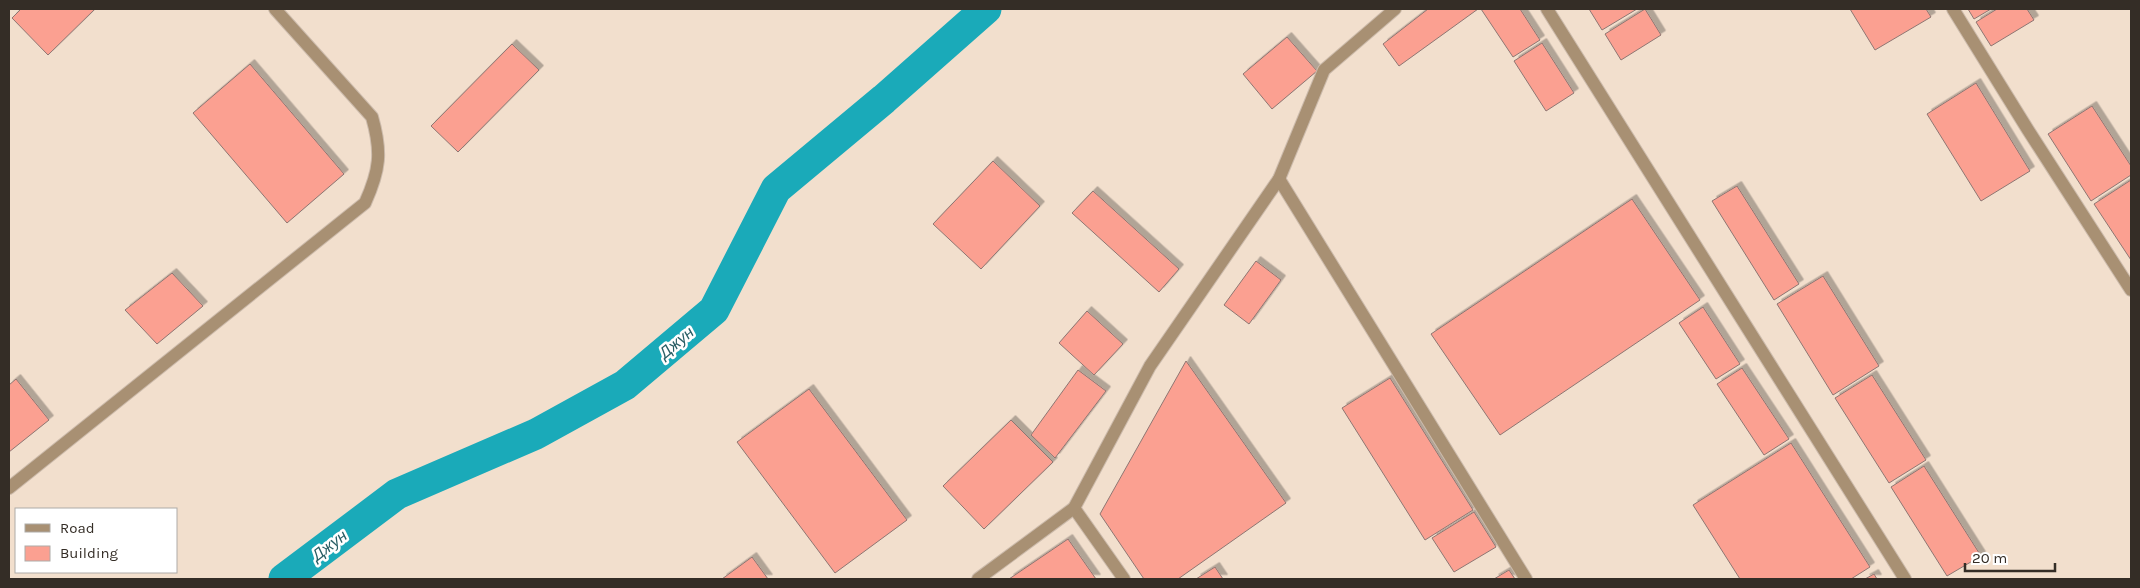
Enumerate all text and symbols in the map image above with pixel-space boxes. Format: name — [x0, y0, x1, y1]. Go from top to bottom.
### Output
water label: Джун — [654, 322, 698, 364]
legend — [15, 508, 178, 573]
text: Road — [60, 519, 95, 537]
water label: Джун — [306, 526, 351, 566]
scale bar — [1965, 540, 2055, 572]
text: Building — [60, 544, 118, 562]
text: 20 m — [1972, 549, 2007, 567]

